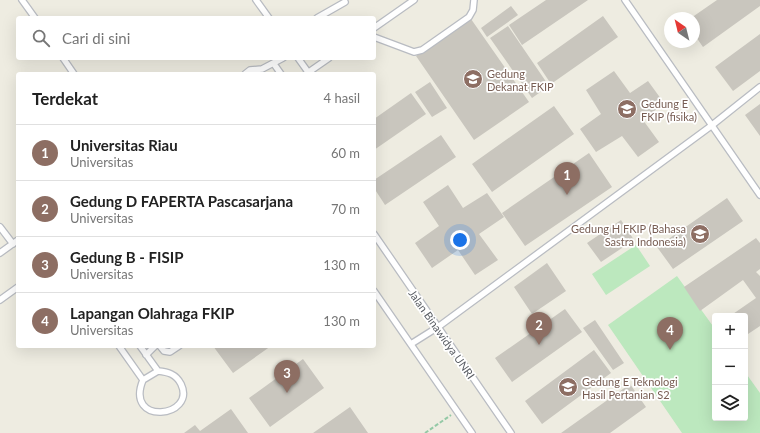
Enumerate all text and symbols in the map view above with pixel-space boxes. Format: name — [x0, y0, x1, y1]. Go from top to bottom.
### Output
north arrow — [664, 12, 700, 48]
search box — [16, 16, 376, 60]
icon: search — [30, 27, 52, 49]
text: Cari di sini — [62, 29, 130, 47]
place label: Gedung Dekanat FKIP — [487, 67, 554, 93]
school or university icon: Gedung Dekanat FKIP — [462, 68, 484, 90]
text: Terdekat — [32, 88, 98, 109]
text: 4 hasil — [324, 90, 360, 106]
place label: Gedung E FKIP (fisika) — [641, 97, 697, 123]
school or university icon: Gedung E FKIP (fisika) — [616, 98, 638, 120]
text: Universitas Riau — [70, 136, 178, 154]
text: 1 — [41, 145, 49, 161]
text: 60 m — [331, 145, 360, 161]
text: Universitas — [70, 154, 133, 170]
pin: 1 — [554, 162, 580, 195]
text: Gedung D FAPERTA Pascasarjana — [70, 192, 293, 210]
text: 2 — [41, 201, 49, 217]
text: 70 m — [331, 201, 360, 217]
text: Universitas — [70, 210, 133, 226]
place label: Gedung H FKIP (Bahasa Sastra Indonesia) — [571, 222, 686, 248]
school or university icon: Gedung H FKIP (Bahasa Sastra Indonesia) — [689, 223, 711, 245]
your location — [450, 230, 470, 250]
text: Gedung B - FISIP — [70, 248, 183, 266]
text: 3 — [41, 257, 49, 273]
text: 130 m — [323, 257, 360, 273]
text: Universitas — [70, 266, 133, 282]
street label: Jalan Binawidya UNRI — [406, 287, 478, 381]
text: Lapangan Olahraga FKIP — [70, 304, 234, 322]
pin: 2 — [526, 312, 552, 345]
text: 4 — [41, 313, 49, 329]
text: 130 m — [323, 313, 360, 329]
map controls — [712, 313, 748, 421]
button: + — [712, 313, 748, 349]
pin: 4 — [657, 317, 683, 350]
text: Universitas — [70, 322, 133, 338]
button: − — [712, 349, 748, 385]
pin: 3 — [274, 360, 300, 393]
place label: Gedung E Teknologi Hasil Pertanian S2 — [582, 375, 678, 401]
school or university icon: Gedung E Teknologi Hasil Pertanian S2 — [557, 376, 579, 398]
button: layers — [712, 385, 748, 421]

